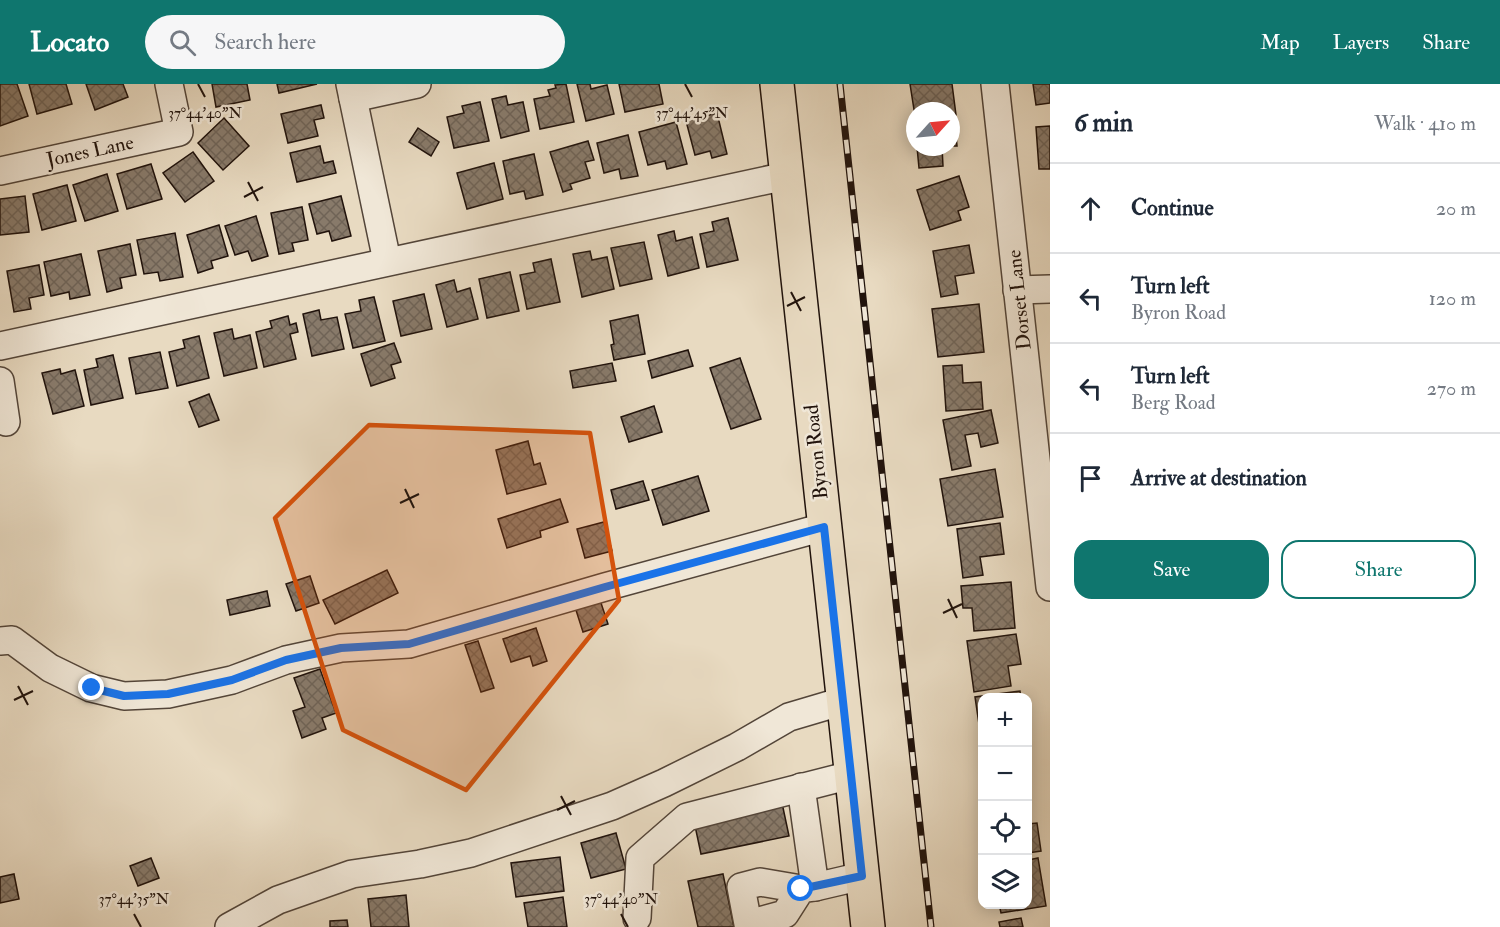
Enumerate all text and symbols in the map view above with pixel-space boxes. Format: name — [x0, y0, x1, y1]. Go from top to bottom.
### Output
search box — [145, 15, 565, 69]
text: Locato — [30, 25, 109, 60]
icon: search — [166, 26, 199, 59]
text: Search here — [214, 28, 316, 56]
text: Map — [1260, 29, 1300, 56]
text: Layers — [1333, 29, 1389, 56]
text: Share — [1422, 29, 1470, 56]
north arrow — [906, 102, 960, 156]
text: 37°44'40"N — [168, 104, 242, 123]
text: 37°44'45"N — [656, 104, 729, 123]
text: 6 min — [1074, 107, 1133, 139]
text: Walk · 410 m — [1374, 111, 1476, 136]
street label: Jones Lane — [43, 130, 136, 173]
icon: ahead — [1074, 192, 1107, 225]
text: Continue — [1131, 194, 1214, 222]
text: 20 m — [1436, 196, 1476, 221]
street label: Dorset Lane — [1001, 249, 1037, 351]
text: Turn left — [1131, 272, 1210, 300]
icon: left — [1074, 282, 1107, 315]
text: 120 m — [1429, 286, 1476, 311]
text: Byron Road — [1131, 300, 1226, 325]
text: Turn left — [1131, 362, 1210, 390]
icon: left — [1074, 372, 1107, 405]
text: 270 m — [1427, 376, 1476, 401]
text: Berg Road — [1131, 390, 1216, 415]
street label: Byron Road — [799, 403, 833, 501]
icon: arrive — [1074, 462, 1107, 495]
text: Arrive at destination — [1131, 464, 1307, 492]
button: Save — [1074, 540, 1269, 599]
button: Share — [1281, 540, 1476, 599]
route end — [78, 674, 104, 700]
map controls — [978, 693, 1032, 909]
button: + — [978, 693, 1032, 747]
button: − — [978, 747, 1032, 801]
button: locate — [978, 801, 1032, 855]
button: layers — [978, 855, 1032, 909]
route start — [787, 875, 813, 901]
text: 37°44'35"N — [99, 890, 170, 909]
text: 37°44'40"N — [584, 890, 658, 909]

